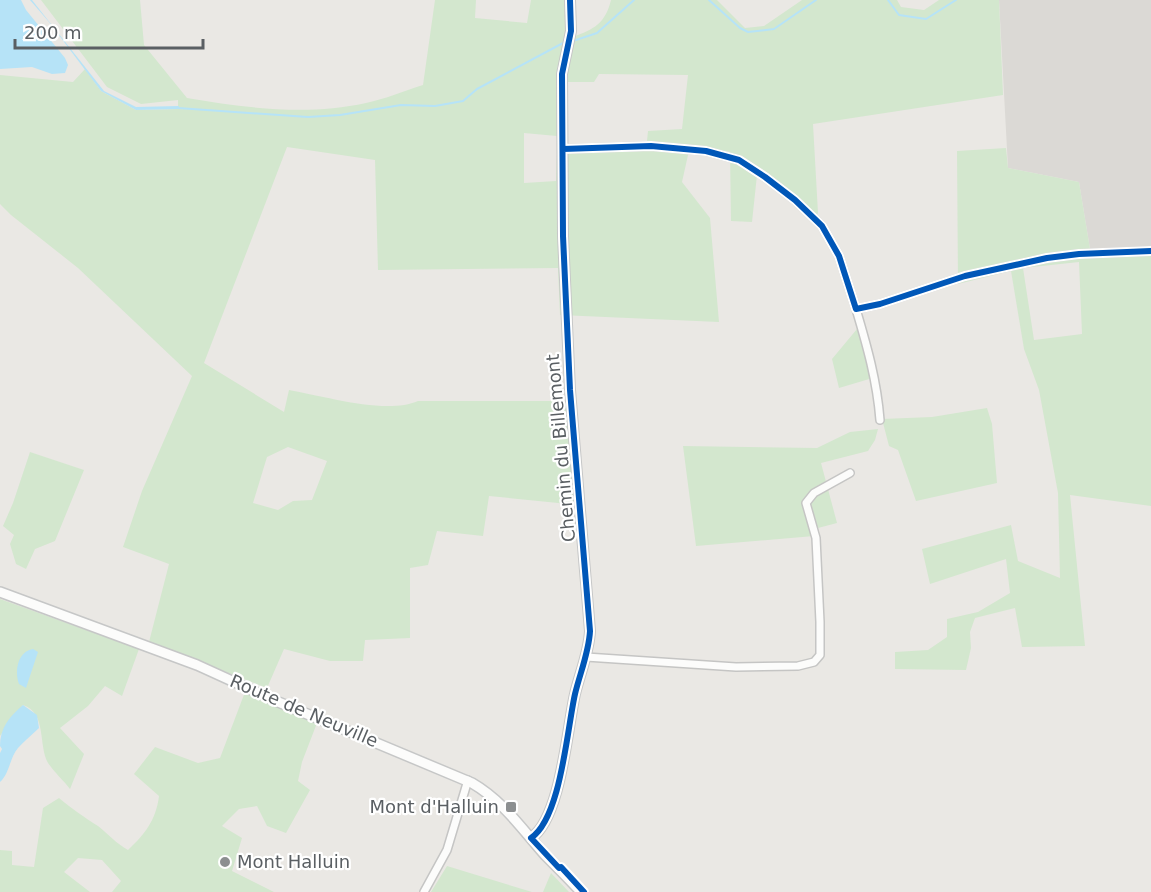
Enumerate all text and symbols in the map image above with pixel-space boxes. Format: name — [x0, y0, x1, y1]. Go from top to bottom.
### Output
scale bar — [15, 12, 202, 50]
text: 200 m — [24, 22, 82, 43]
street label: Chemin du Billemont — [542, 353, 579, 543]
street label: Route de Neuville — [227, 670, 381, 751]
place label: Mont d'Halluin — [370, 796, 499, 817]
marker: Mont d'Halluin — [504, 800, 518, 814]
place label: Mont Halluin — [237, 851, 350, 872]
marker: Mont Halluin — [218, 855, 232, 869]

